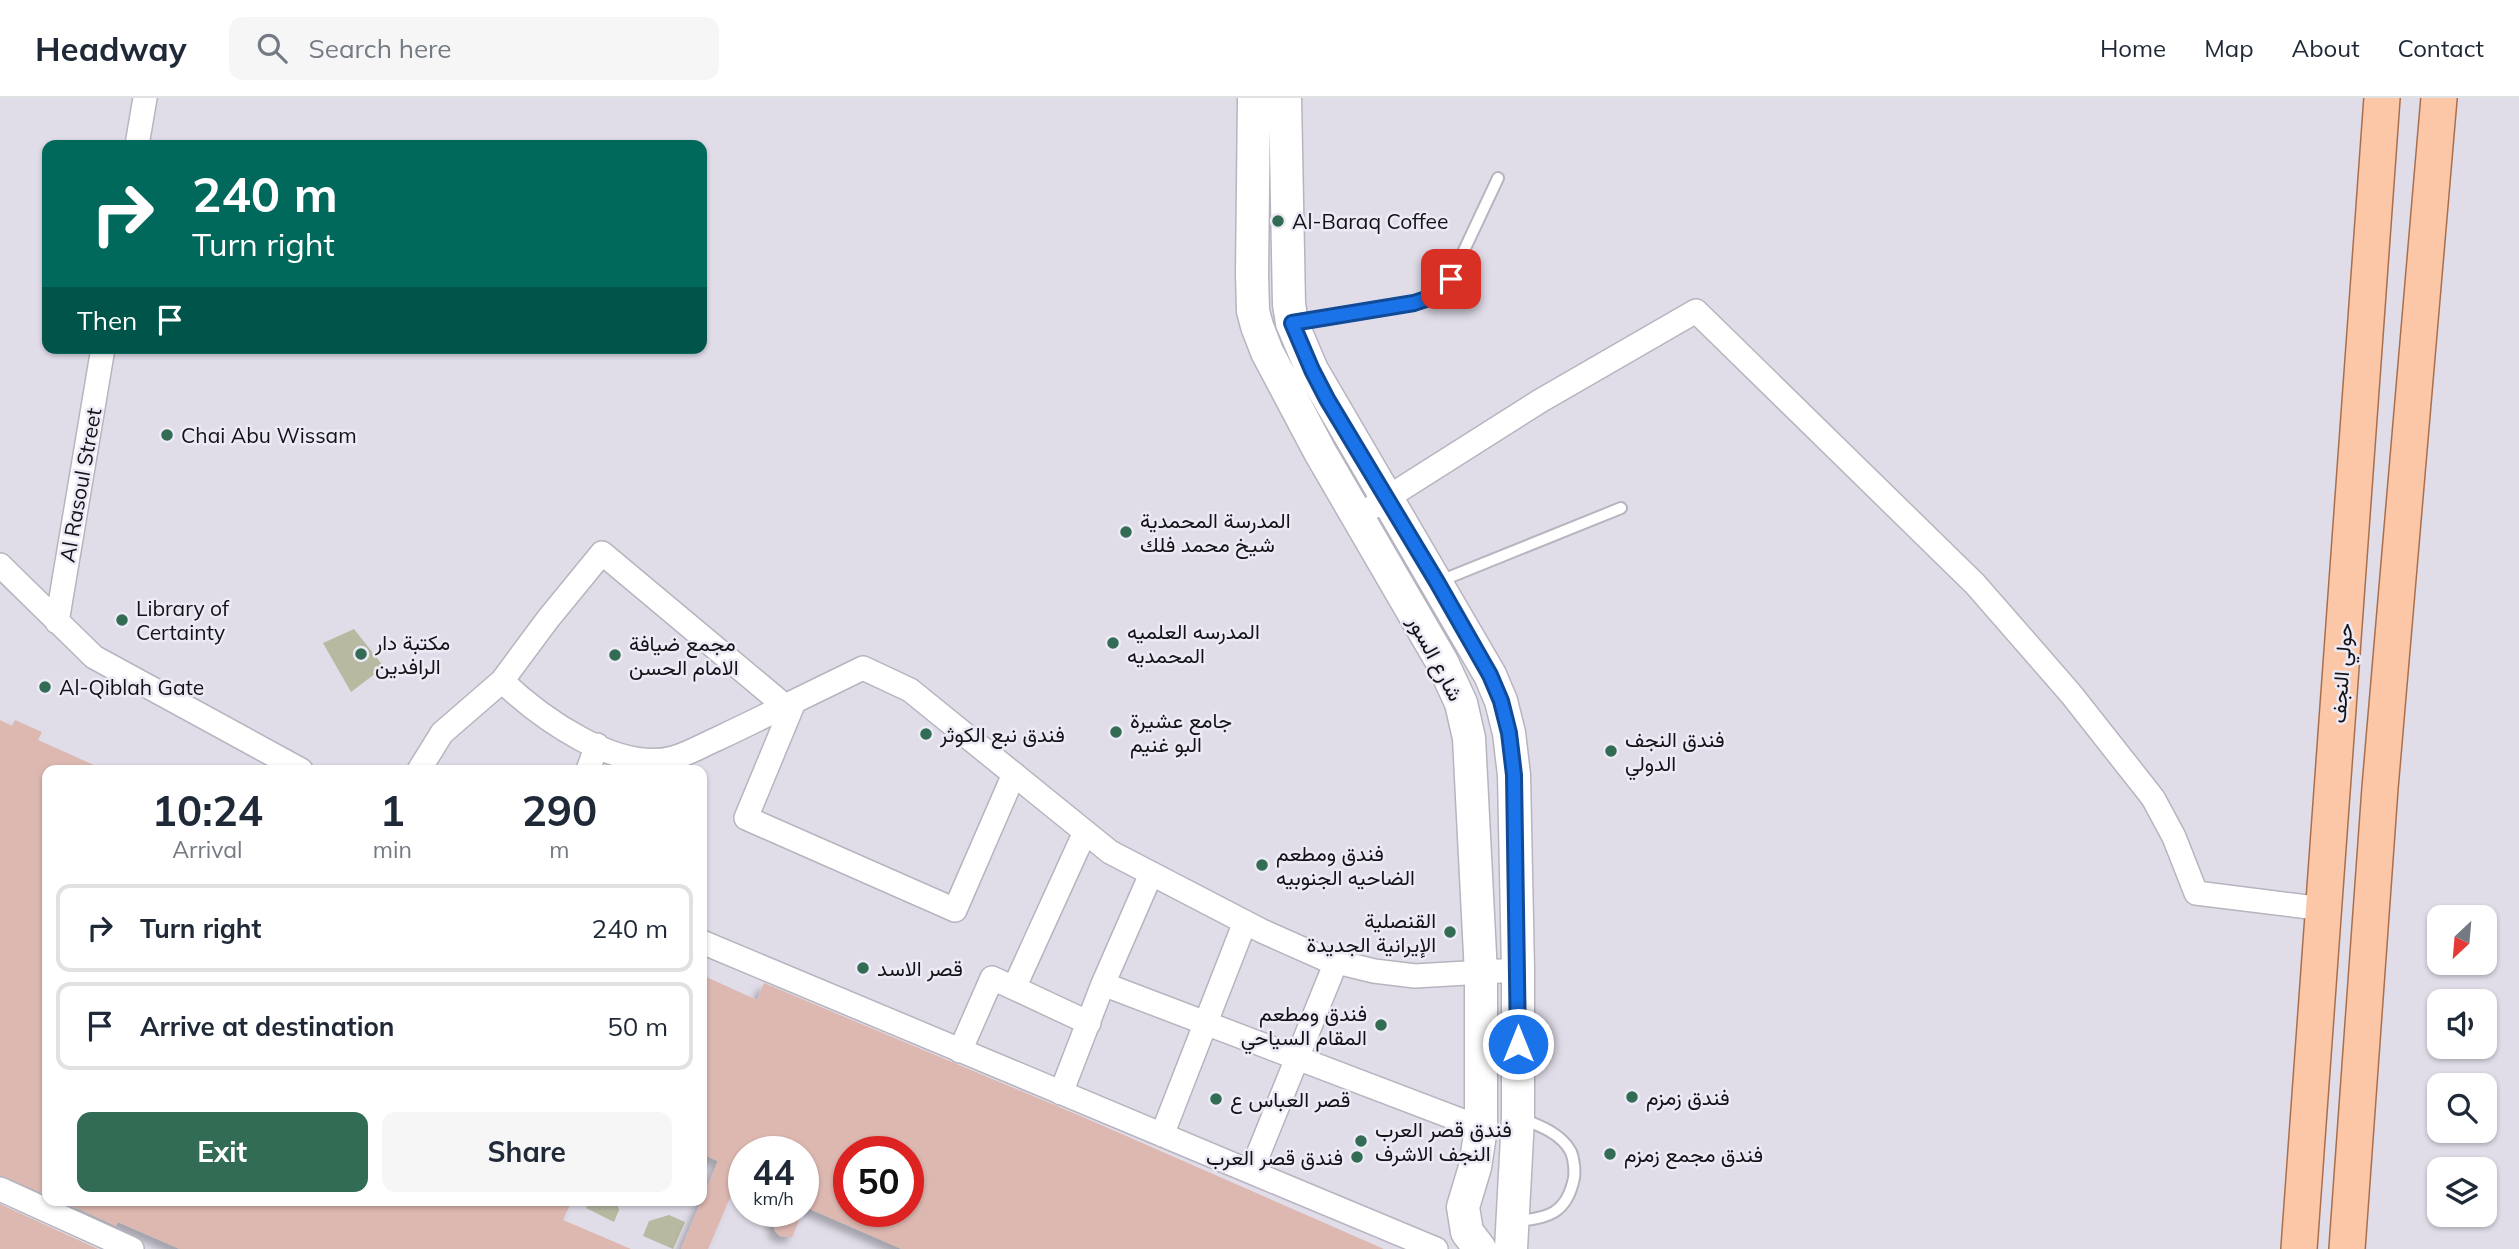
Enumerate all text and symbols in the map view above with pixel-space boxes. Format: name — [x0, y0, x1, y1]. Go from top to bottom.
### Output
search box — [229, 17, 719, 80]
text: Headway — [35, 28, 187, 69]
icon: search — [253, 29, 291, 67]
text: Search here — [309, 32, 451, 65]
text: Home — [2100, 33, 2166, 63]
text: Map — [2204, 33, 2254, 63]
text: About — [2292, 33, 2360, 63]
text: Contact — [2398, 33, 2484, 63]
text: 240 m — [192, 163, 338, 224]
icon: right — [77, 168, 168, 259]
place label: Al-Baraq Coffee — [1292, 208, 1448, 234]
marker: Al-Baraq Coffee — [1270, 213, 1286, 229]
text: Turn right — [192, 224, 335, 264]
pin — [1421, 249, 1481, 309]
icon: arrive — [1432, 260, 1470, 298]
icon: arrive — [151, 301, 189, 339]
text: Then — [77, 304, 137, 337]
street label: Al Rasoul Street — [54, 406, 106, 564]
place label: Chai Abu Wissam — [181, 422, 357, 448]
marker: Chai Abu Wissam — [159, 427, 175, 443]
place label: المدرسة المحمدية شيخ محمد فلك — [1140, 507, 1291, 559]
marker: المدرسة المحمدية شيخ محمد فلك — [1118, 524, 1134, 540]
place label: Library of Certainty — [136, 595, 230, 645]
street label: شارع السور — [1400, 610, 1469, 706]
marker: Library of Certainty — [114, 612, 130, 628]
place label: المدرسه العلمیه المحمدیه — [1127, 618, 1260, 668]
street label: حولي النجف — [2325, 622, 2362, 724]
place label: مكتبة دار الرافدين — [374, 629, 450, 680]
place label: مجمع ضيافة الامام الحسن — [629, 630, 739, 682]
marker: المدرسه العلمیه المحمدیه — [1105, 635, 1121, 651]
marker: مكتبة دار الرافدين — [353, 646, 369, 662]
marker: مجمع ضيافة الامام الحسن — [607, 647, 623, 663]
place label: Al-Qiblah Gate — [59, 674, 204, 700]
marker: Al-Qiblah Gate — [37, 679, 53, 695]
place label: جامع عشيرة البو غنيم — [1130, 707, 1232, 759]
place label: فندق نبع الكوثر — [939, 721, 1065, 749]
marker: جامع عشيرة البو غنيم — [1108, 724, 1124, 740]
marker: فندق نبع الكوثر — [918, 726, 934, 742]
place label: فندق النجف الدولي — [1625, 726, 1725, 781]
marker: فندق النجف الدولي — [1603, 743, 1619, 759]
text: 10:24 — [152, 784, 263, 837]
text: 1 — [380, 784, 405, 837]
text: 290 — [522, 784, 597, 837]
text: Arrival — [172, 835, 243, 864]
text: min — [373, 835, 412, 864]
text: m — [549, 835, 570, 864]
place label: فندق ومطعم الضاحيه الجنوبيه — [1276, 840, 1415, 891]
marker: فندق ومطعم الضاحيه الجنوبيه — [1254, 857, 1270, 873]
north arrow — [2427, 905, 2497, 975]
map controls — [2427, 905, 2497, 1227]
place label: القنصلية الإيرانية الجديدة — [1307, 907, 1436, 959]
icon: right — [81, 909, 119, 947]
text: Turn right — [140, 912, 261, 945]
text: 240 m — [592, 912, 668, 945]
marker: القنصلية الإيرانية الجديدة — [1442, 924, 1458, 940]
place label: قصر الاسد — [877, 955, 963, 982]
marker: قصر الاسد — [855, 960, 871, 976]
button: sound — [2427, 989, 2497, 1059]
place label: فندق ومطعم المقام السياحي — [1241, 1000, 1367, 1055]
icon: arrive — [81, 1007, 119, 1045]
position arrow — [1481, 1007, 1555, 1081]
text: Arrive at destination — [140, 1010, 395, 1043]
text: 50 m — [607, 1010, 668, 1043]
marker: فندق ومطعم المقام السياحي — [1373, 1017, 1389, 1033]
button: search — [2427, 1073, 2497, 1143]
place label: فندق زمزم — [1646, 1084, 1730, 1112]
place label: قصر العباس ع — [1230, 1086, 1350, 1114]
marker: فندق زمزم — [1624, 1089, 1640, 1105]
marker: قصر العباس ع — [1208, 1091, 1224, 1107]
button: Exit — [77, 1112, 368, 1192]
button: Share — [382, 1112, 672, 1192]
place label: فندق قصر العرب النجف الاشرف — [1375, 1116, 1512, 1167]
marker: فندق قصر العرب النجف الاشرف — [1353, 1133, 1369, 1149]
speed limit sign: 50 — [833, 1136, 924, 1227]
place label: فندق مجمع زمزم — [1624, 1141, 1763, 1169]
place label: فندق قصر العرب — [1206, 1144, 1343, 1171]
marker: فندق مجمع زمزم — [1602, 1146, 1618, 1162]
marker: فندق قصر العرب — [1349, 1149, 1365, 1165]
text: 44 — [752, 1150, 795, 1194]
button: layers — [2427, 1157, 2497, 1227]
text: km/h — [753, 1187, 794, 1210]

